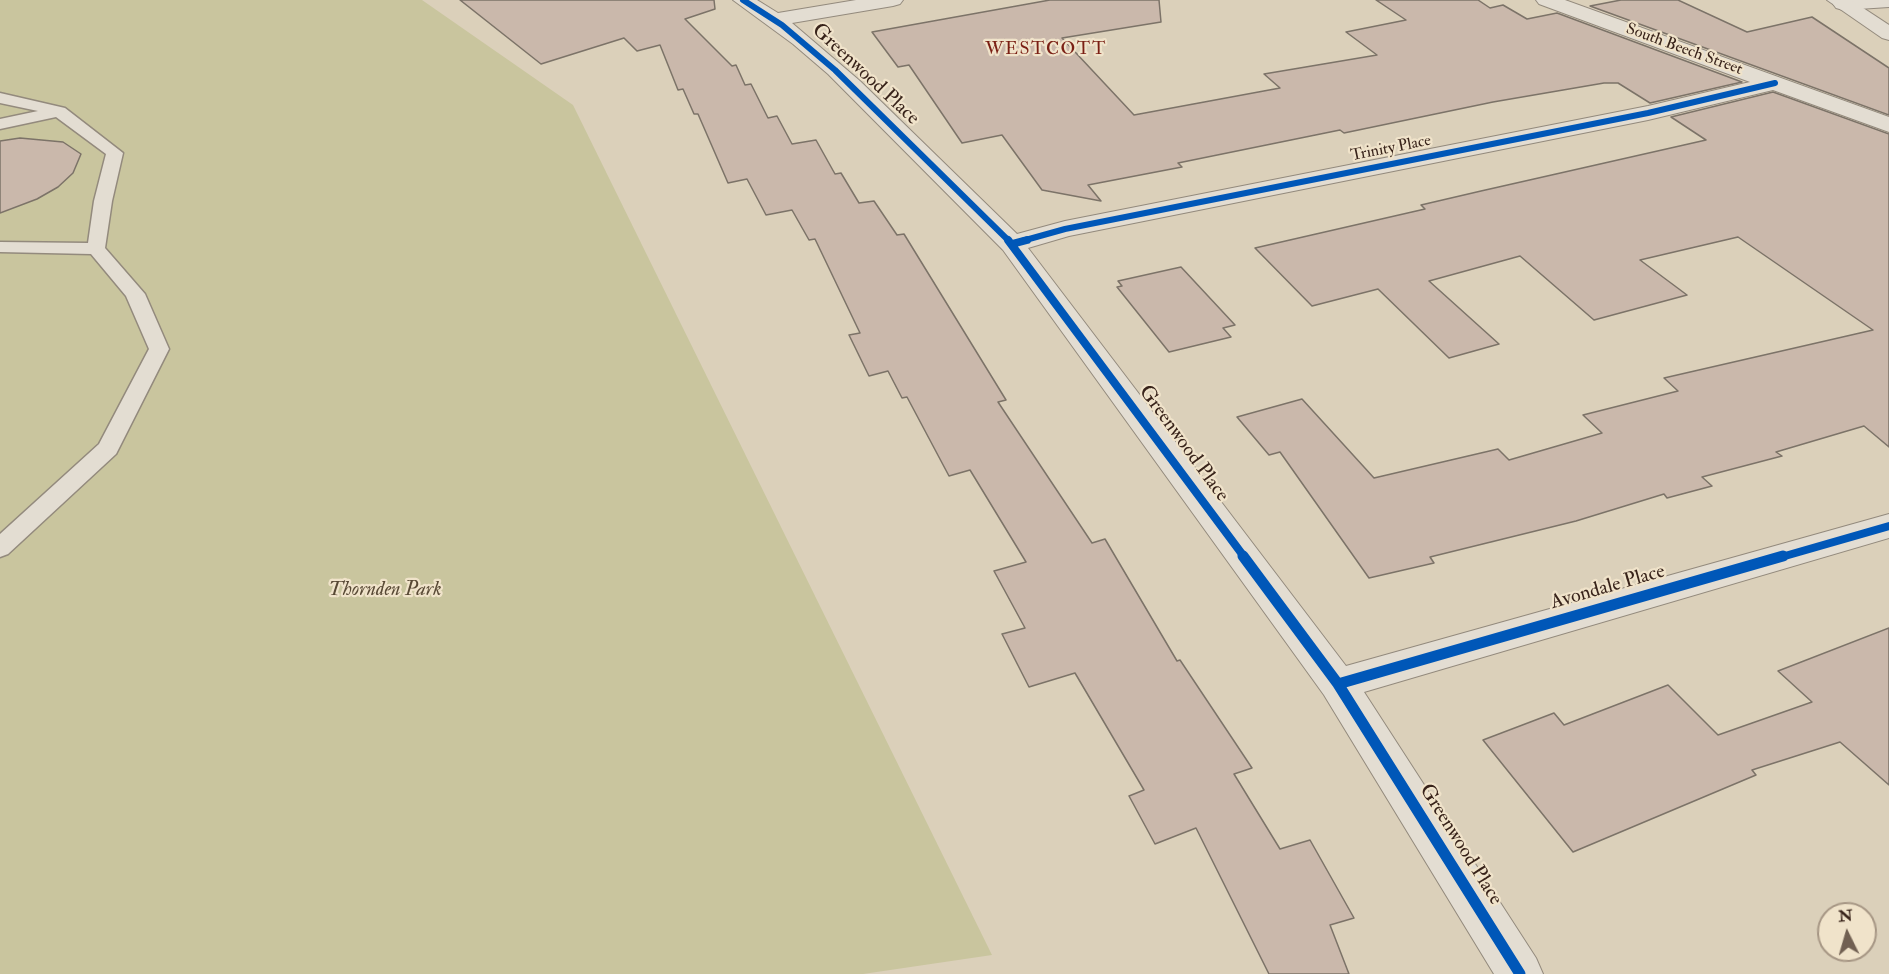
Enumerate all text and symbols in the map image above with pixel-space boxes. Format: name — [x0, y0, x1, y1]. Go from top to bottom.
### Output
street label: Greenwood Place — [806, 19, 924, 131]
street label: South Beech Street — [1623, 20, 1745, 80]
district label: WESTCOTT — [985, 39, 1107, 61]
street label: Trinity Place — [1349, 132, 1433, 166]
street label: Greenwood Place — [1133, 381, 1233, 507]
street label: Avondale Place — [1548, 560, 1668, 616]
park label: Thornden Park — [328, 579, 442, 603]
street label: Greenwood Place — [1413, 780, 1507, 910]
north arrow — [1817, 902, 1877, 962]
text: N — [1838, 905, 1854, 927]

